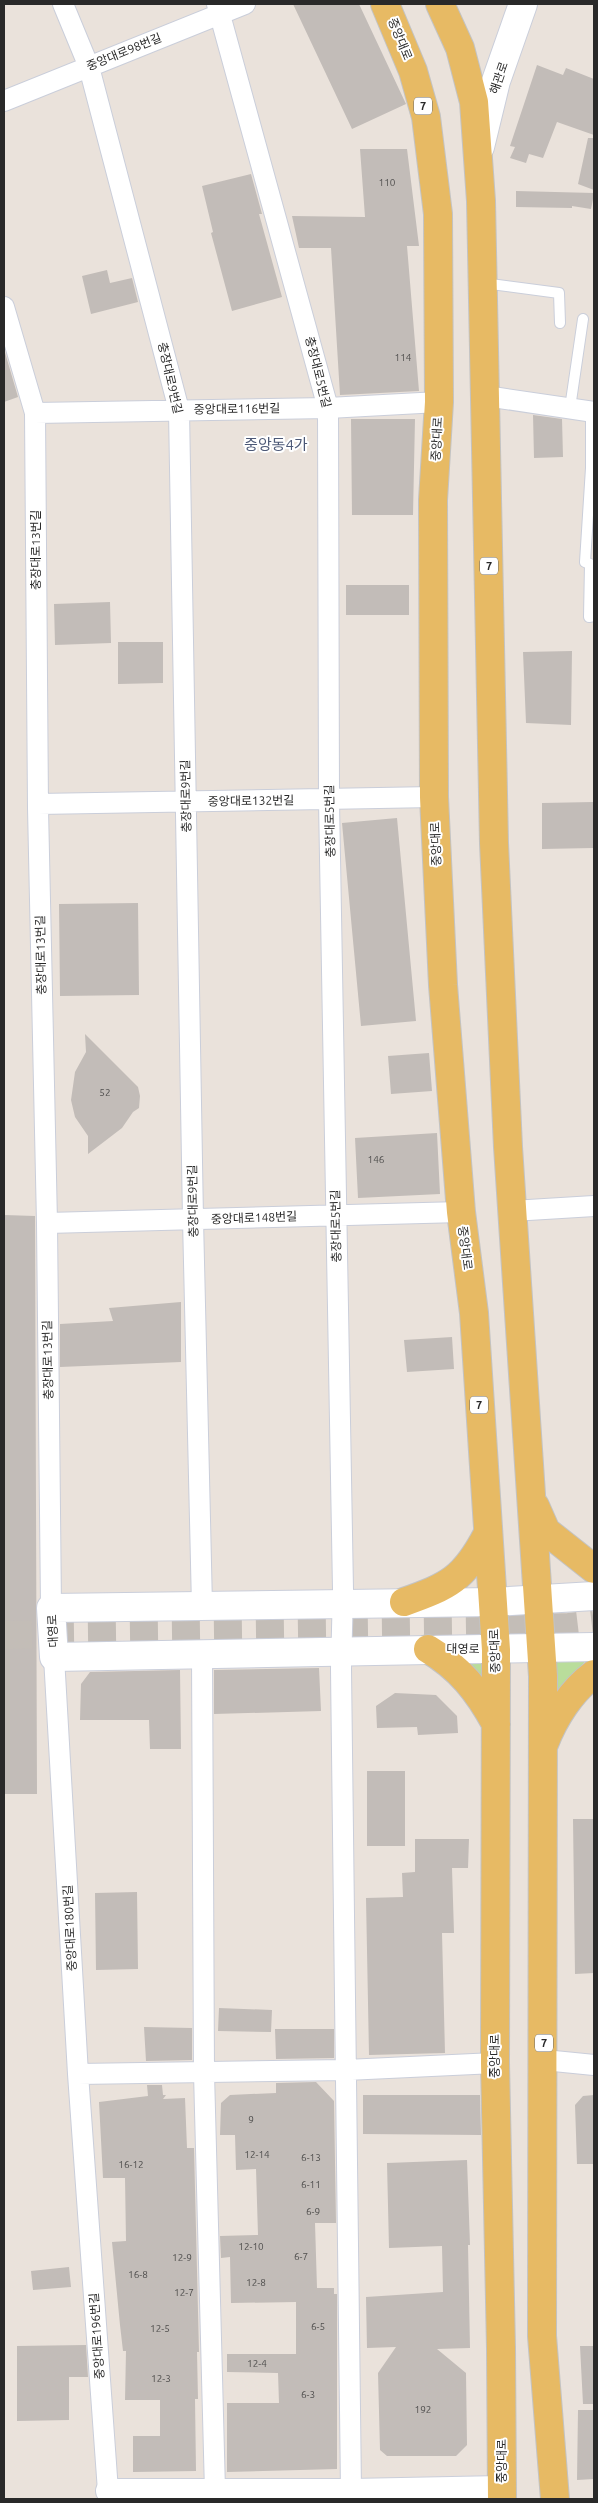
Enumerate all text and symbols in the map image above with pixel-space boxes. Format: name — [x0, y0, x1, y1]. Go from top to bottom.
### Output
street label: 중앙대로 — [386, 16, 415, 62]
street label: 중앙대로98번길 — [84, 31, 163, 73]
street label: 해관로 — [487, 60, 510, 96]
road number: 7 — [414, 98, 432, 114]
house number: 110 — [379, 177, 396, 188]
street label: 충장대로5번길 — [303, 335, 334, 409]
street label: 충장대로9번길 — [156, 341, 185, 415]
house number: 114 — [395, 352, 412, 363]
street label: 중앙대로116번길 — [194, 401, 280, 416]
street label: 중앙대로 — [429, 417, 444, 461]
district label: 중앙동4가 — [244, 436, 308, 453]
street label: 충장대로13번길 — [29, 510, 42, 590]
road number: 7 — [480, 558, 498, 574]
street label: 충장대로9번길 — [178, 759, 193, 833]
street label: 충장대로5번길 — [322, 784, 337, 858]
street label: 중앙대로132번길 — [208, 793, 294, 808]
street label: 중앙대로 — [428, 822, 443, 866]
street label: 충장대로13번길 — [33, 915, 48, 995]
house number: 52 — [99, 1087, 111, 1098]
house number: 146 — [368, 1154, 385, 1165]
street label: 충장대로9번길 — [185, 1164, 200, 1238]
street label: 충장대로5번길 — [328, 1189, 343, 1263]
street label: 중앙대로148번길 — [211, 1209, 297, 1226]
street label: 중앙대로 — [456, 1225, 475, 1271]
street label: 충장대로13번길 — [40, 1320, 55, 1400]
road number: 7 — [470, 1396, 488, 1414]
street label: 대영로 — [45, 1614, 60, 1648]
street label: 중앙대로 — [487, 1629, 502, 1673]
street label: 대영로 — [446, 1642, 480, 1655]
street label: 중앙대로180번길 — [61, 1884, 78, 1972]
street label: 중앙대로 — [488, 2034, 501, 2078]
road number: 7 — [535, 2035, 553, 2052]
house number: 9 — [248, 2114, 254, 2125]
house number: 12-14 — [244, 2149, 270, 2160]
house number: 6-13 — [301, 2152, 321, 2163]
house number: 16-12 — [118, 2159, 144, 2170]
house number: 6-11 — [301, 2179, 321, 2190]
house number: 6-9 — [306, 2206, 320, 2217]
house number: 12-10 — [238, 2241, 264, 2252]
house number: 6-7 — [294, 2251, 308, 2262]
house number: 12-9 — [172, 2252, 192, 2263]
house number: 16-8 — [128, 2269, 148, 2280]
house number: 12-8 — [246, 2277, 266, 2288]
house number: 12-7 — [174, 2287, 194, 2298]
street label: 중앙대로196번길 — [87, 2292, 106, 2380]
house number: 6-5 — [311, 2321, 325, 2332]
house number: 12-5 — [150, 2323, 170, 2334]
house number: 12-4 — [247, 2358, 267, 2369]
house number: 12-3 — [151, 2373, 171, 2384]
house number: 6-3 — [301, 2389, 315, 2400]
house number: 192 — [415, 2404, 431, 2415]
street label: 중앙대로 — [495, 2439, 508, 2483]

